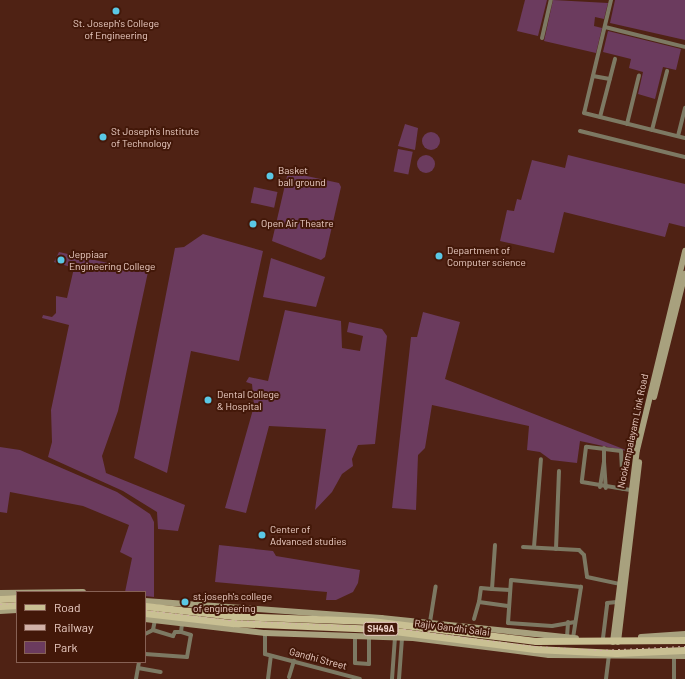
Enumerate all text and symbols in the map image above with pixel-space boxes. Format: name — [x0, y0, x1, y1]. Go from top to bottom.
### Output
marker: St. Joseph's College of Engineering — [111, 6, 121, 16]
place label: St. Joseph's College of Engineering — [73, 17, 159, 40]
place label: St Joseph's Institute of Technology — [111, 125, 199, 148]
marker: St Joseph's Institute of Technology — [98, 132, 108, 142]
place label: Basket ball ground — [278, 164, 326, 188]
marker: Basket ball ground — [265, 171, 275, 181]
place label: Open Air Theatre — [261, 218, 334, 230]
marker: Open Air Theatre — [248, 219, 258, 229]
place label: Department of Computer science — [447, 244, 526, 268]
place label: Jeppiaar Engineering College — [69, 248, 155, 272]
marker: Department of Computer science — [434, 251, 444, 261]
marker: Jeppiaar Engineering College — [56, 255, 66, 265]
street label: Nookampalayam Link Road — [615, 373, 651, 489]
place label: Dental College & Hospital — [217, 388, 279, 412]
marker: Dental College & Hospital — [202, 394, 214, 406]
place label: Center of Advanced studies — [270, 523, 346, 546]
marker: Center of Advanced studies — [257, 530, 267, 540]
place label: st.joseph's college of engineering — [193, 590, 272, 614]
legend — [16, 591, 146, 663]
marker: st.joseph's college of engineering — [180, 597, 190, 607]
text: Road — [54, 600, 81, 614]
street label: Rajiv Gandhi Salai — [414, 617, 490, 639]
text: Railway — [54, 620, 93, 634]
road number: SH49A — [363, 622, 399, 636]
text: Park — [54, 640, 78, 654]
street label: Gandhi Street — [288, 646, 348, 672]

